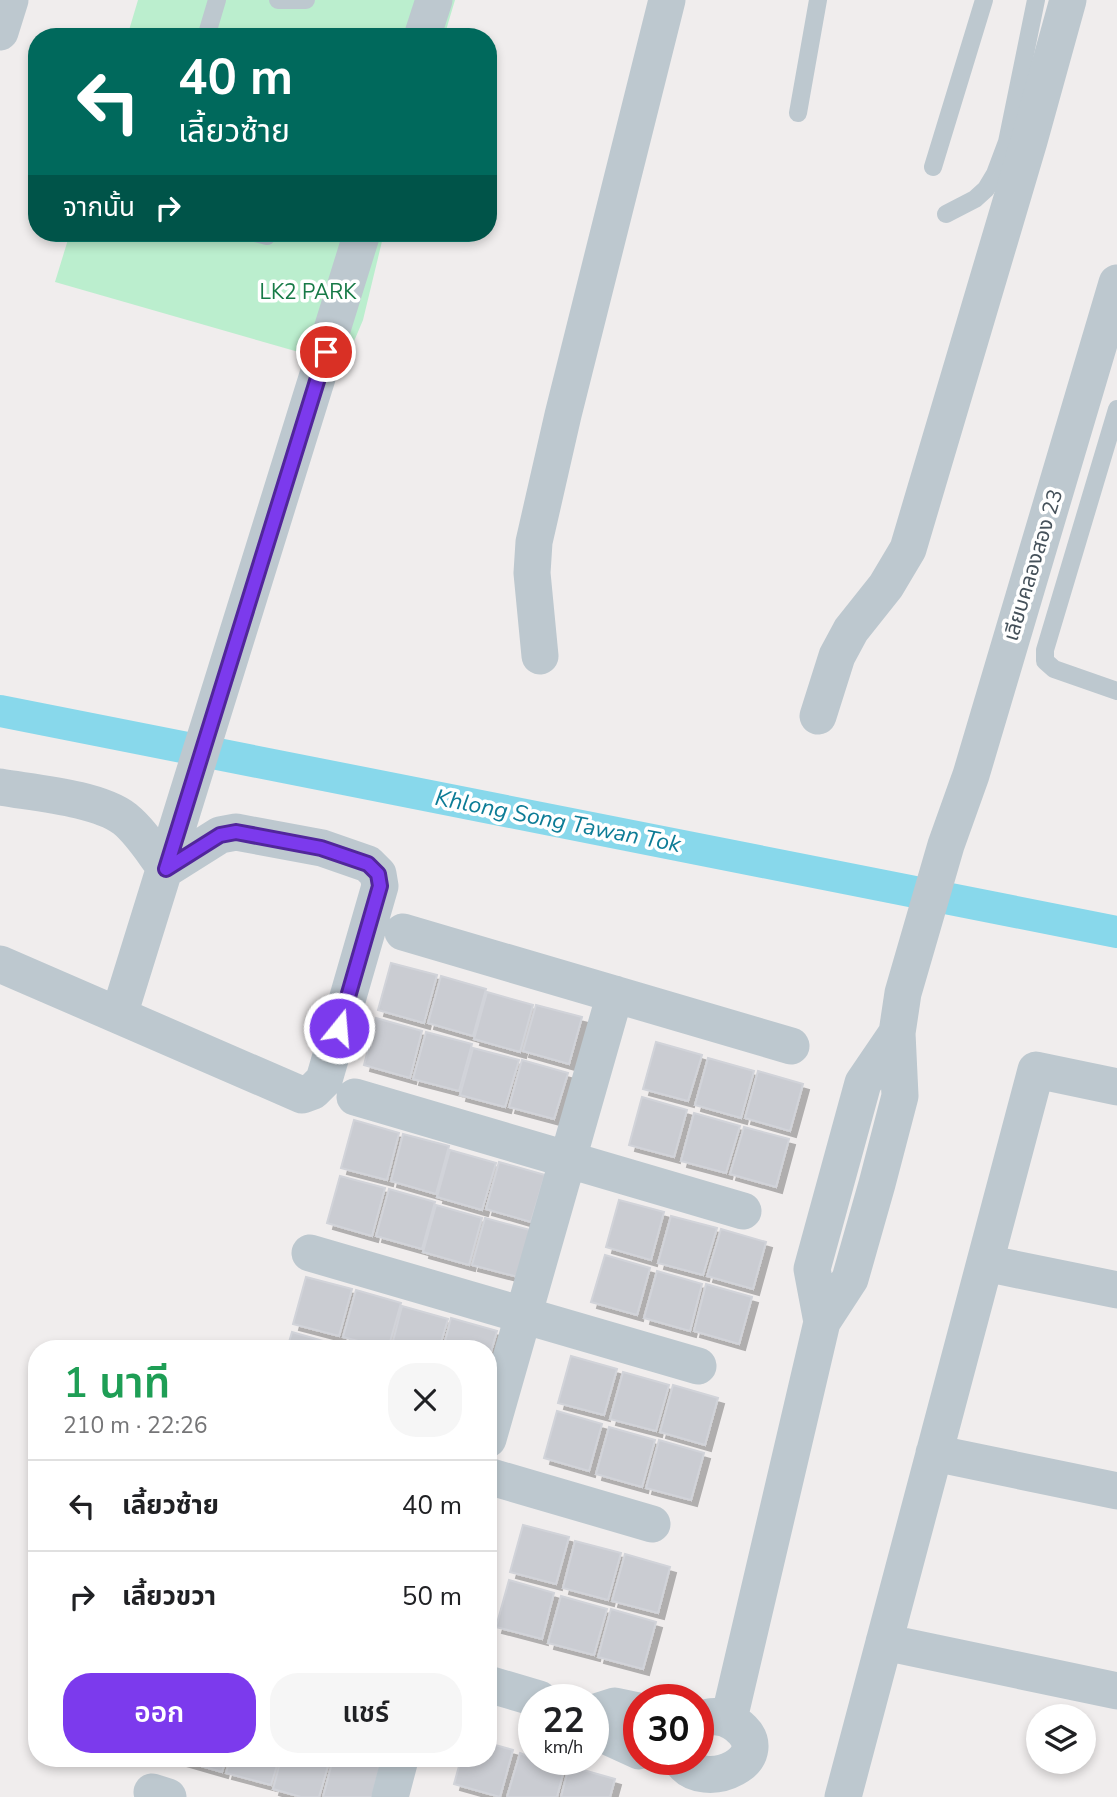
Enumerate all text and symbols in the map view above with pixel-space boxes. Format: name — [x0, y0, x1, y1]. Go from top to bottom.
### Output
text: 40 m — [178, 44, 293, 111]
icon: left — [63, 56, 154, 147]
text: เลี้ยวซ้าย — [178, 110, 290, 153]
icon: right — [149, 189, 187, 227]
text: จากนั้น — [63, 190, 135, 225]
park label: LK2 PARK — [260, 278, 357, 306]
pin — [296, 322, 356, 382]
icon: arrive — [307, 333, 345, 371]
street label: เลียบคลองสอง 23 — [997, 486, 1069, 644]
water label: Khlong Song Tawan Tok — [433, 782, 684, 860]
position arrow — [302, 991, 376, 1065]
text: 1 นาที — [63, 1355, 170, 1412]
button: close — [388, 1363, 462, 1437]
text: 210 m · 22:26 — [63, 1410, 208, 1441]
icon: left — [63, 1487, 101, 1525]
text: เลี้ยวซ้าย — [122, 1488, 219, 1523]
text: 40 m — [402, 1488, 462, 1523]
icon: right — [63, 1578, 101, 1616]
text: เลี้ยวขวา — [122, 1579, 216, 1614]
text: 50 m — [402, 1579, 462, 1614]
button: ออก — [63, 1673, 256, 1753]
button: แชร์ — [270, 1673, 462, 1753]
speed limit sign: 30 — [623, 1684, 714, 1775]
text: 22 — [542, 1697, 585, 1744]
map controls — [1026, 1704, 1096, 1774]
button: layers — [1026, 1704, 1096, 1774]
text: km/h — [544, 1735, 583, 1759]

